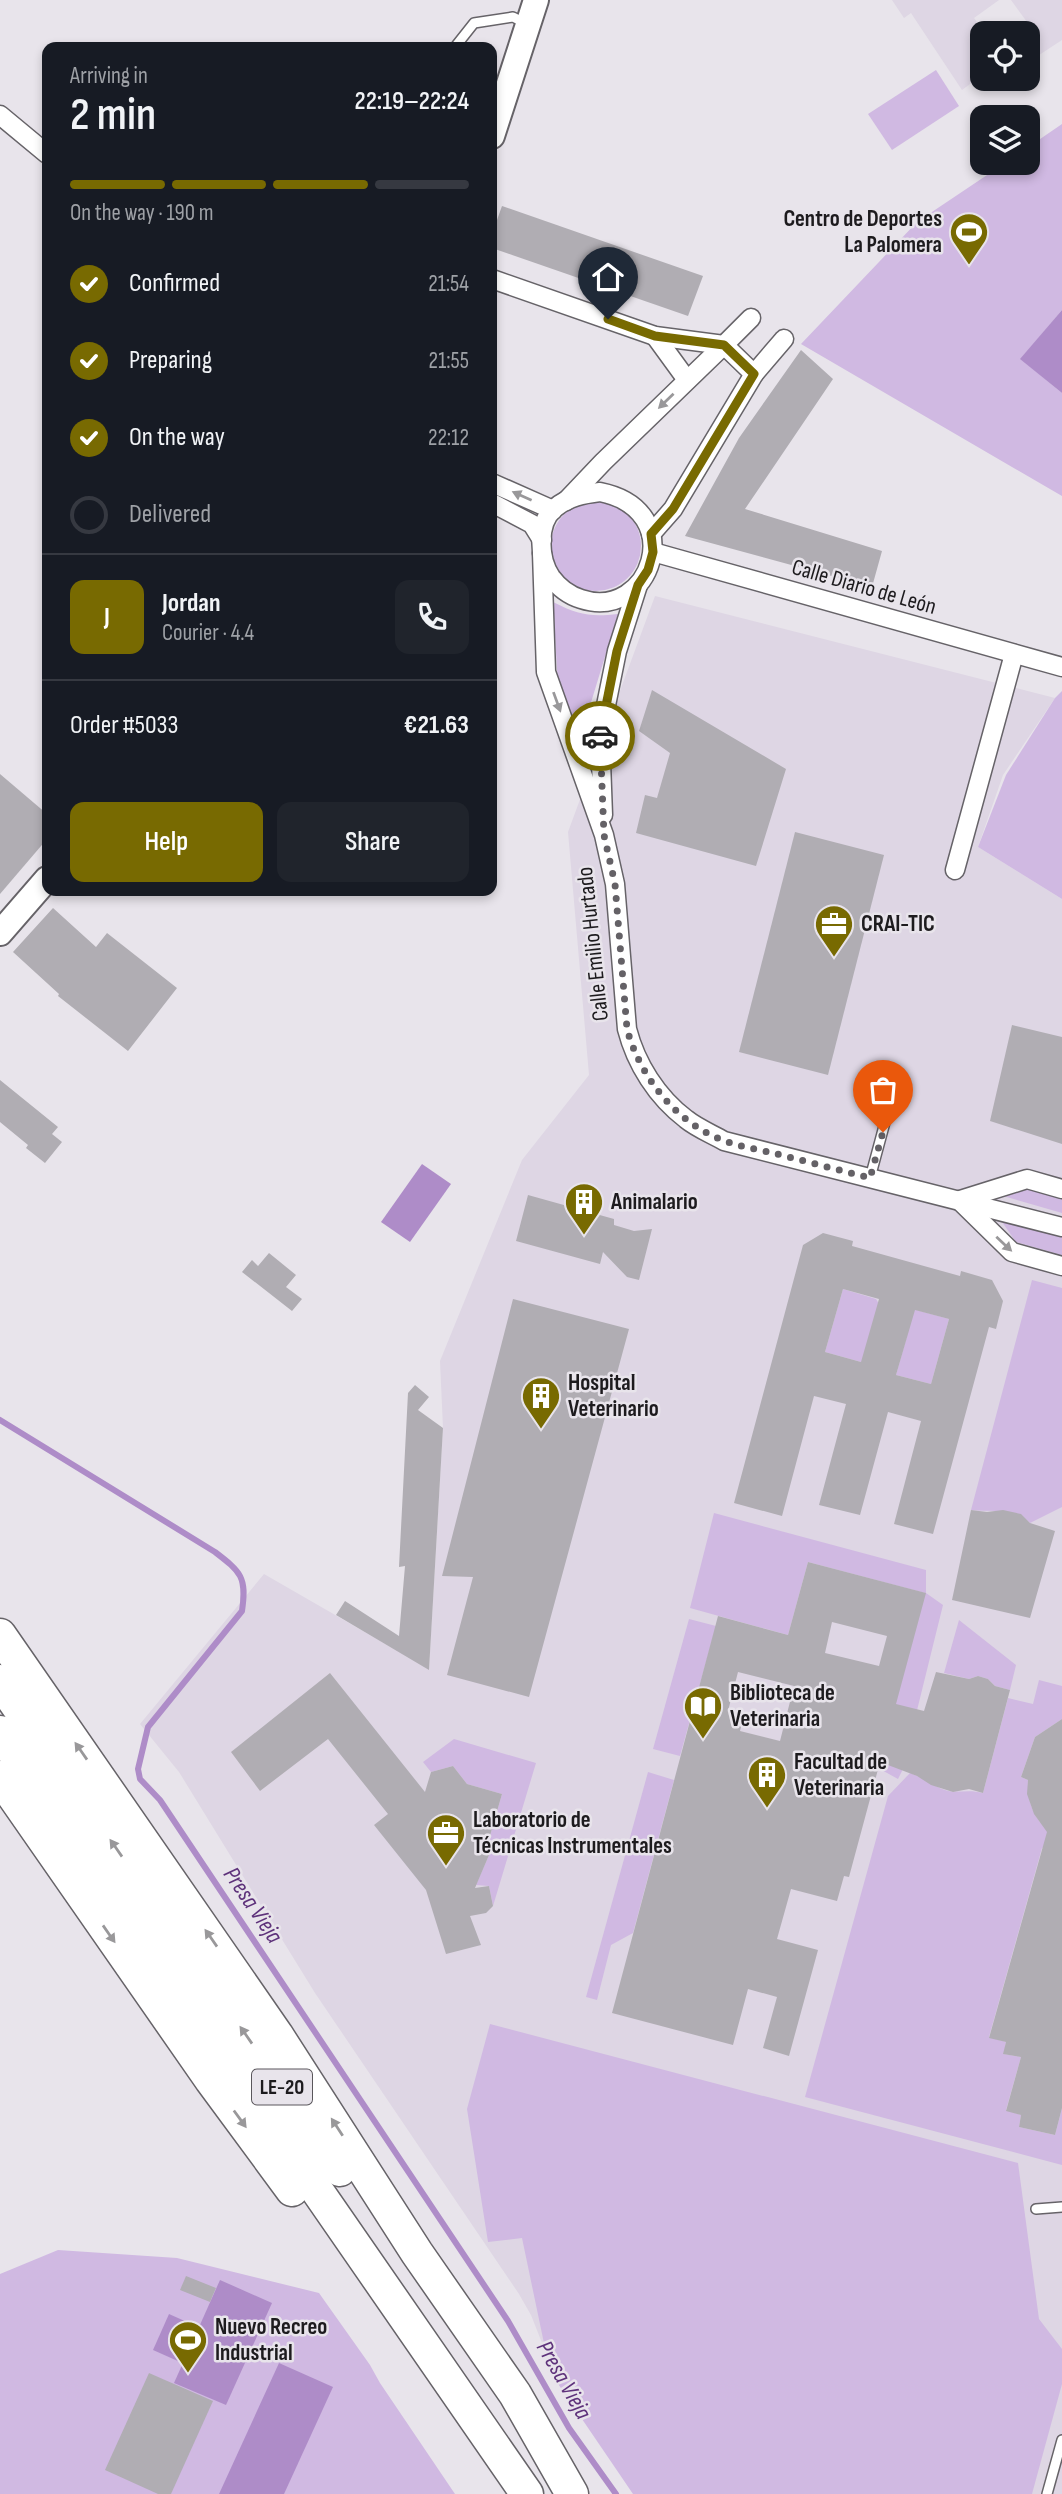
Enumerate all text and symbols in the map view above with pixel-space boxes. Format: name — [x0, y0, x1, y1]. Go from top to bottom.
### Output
map controls — [970, 21, 1040, 175]
button: locate — [970, 21, 1040, 91]
text: Arriving in — [70, 62, 148, 90]
text: 22:19–22:24 — [355, 86, 469, 117]
text: 2 min — [70, 88, 156, 143]
button: layers — [970, 105, 1040, 175]
text: On the way · 190 m — [70, 199, 213, 227]
place label: Centro de Deportes La Palomera — [783, 205, 942, 259]
sports icon: Centro de Deportes La Palomera — [948, 211, 990, 266]
pin — [578, 247, 638, 319]
icon: home — [589, 258, 627, 296]
icon: check — [70, 265, 108, 303]
text: Confirmed — [129, 268, 220, 299]
text: 21:54 — [428, 270, 469, 298]
icon: check — [70, 342, 108, 380]
text: Preparing — [129, 345, 212, 376]
text: 21:55 — [429, 347, 469, 375]
one-way arrow — [657, 392, 674, 409]
icon: check — [70, 419, 108, 457]
text: On the way — [129, 422, 225, 453]
text: 22:12 — [428, 424, 469, 452]
one-way arrow — [512, 490, 532, 502]
text: Delivered — [129, 499, 211, 530]
street label: Calle Diario de León — [789, 553, 939, 621]
button: phone — [395, 580, 469, 654]
text: Jordan — [162, 588, 220, 619]
text: J — [104, 602, 110, 633]
text: Courier · 4.4 — [162, 619, 254, 647]
one-way arrow — [552, 691, 563, 712]
courier — [565, 701, 635, 771]
text: Order #5033 — [70, 710, 178, 741]
text: €21.63 — [404, 710, 469, 741]
icon: car — [581, 717, 619, 755]
button: Help — [70, 802, 263, 882]
button: Share — [277, 802, 469, 882]
street label: Calle Emilio Hurtado — [571, 866, 615, 1022]
office icon: CRAI-TIC — [813, 903, 855, 958]
place label: CRAI-TIC — [861, 910, 935, 938]
pin — [853, 1060, 913, 1132]
icon: bag — [864, 1071, 902, 1109]
building icon: Animalario — [563, 1181, 605, 1236]
place label: Animalario — [610, 1188, 698, 1216]
one-way arrow — [996, 1236, 1013, 1252]
place label: Hospital Veterinario — [568, 1369, 659, 1423]
building icon: Hospital Veterinario — [520, 1375, 562, 1430]
place label: Biblioteca de Veterinaria — [730, 1679, 835, 1733]
library icon: Biblioteca de Veterinaria — [682, 1685, 724, 1740]
one-way arrow — [74, 1742, 88, 1760]
place label: Facultad de Veterinaria — [794, 1748, 887, 1802]
building icon: Facultad de Veterinaria — [746, 1754, 788, 1809]
place label: Laboratorio de Técnicas Instrumentales — [473, 1806, 672, 1860]
office icon: Laboratorio de Técnicas Instrumentales — [425, 1812, 467, 1867]
one-way arrow — [109, 1839, 123, 1857]
water label: Presa Vieja — [217, 1861, 289, 1949]
one-way arrow — [102, 1924, 115, 1943]
one-way arrow — [204, 1929, 218, 1947]
one-way arrow — [239, 2026, 253, 2044]
road number: LE-20 — [252, 2070, 312, 2104]
one-way arrow — [233, 2110, 247, 2128]
one-way arrow — [330, 2118, 343, 2137]
place label: Nuevo Recreo Industrial — [215, 2313, 327, 2367]
sports icon: Nuevo Recreo Industrial — [167, 2319, 209, 2374]
water label: Presa Vieja — [530, 2336, 598, 2425]

